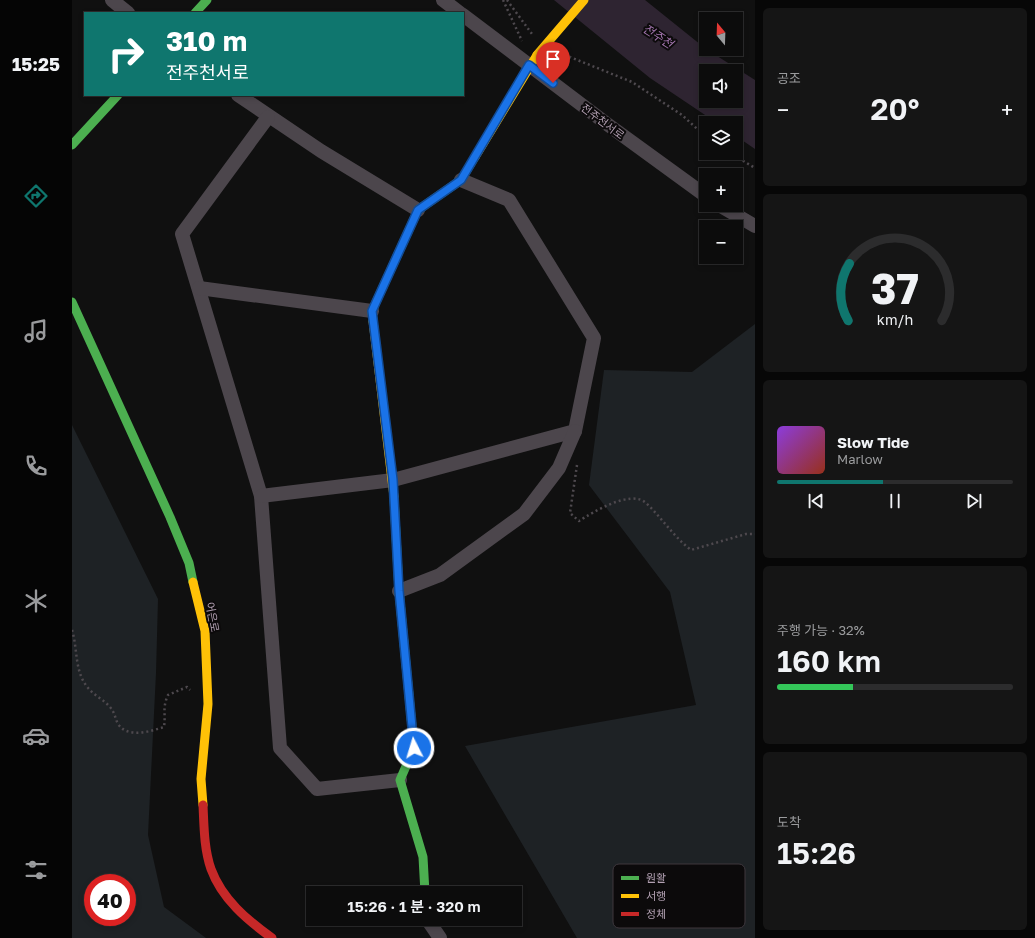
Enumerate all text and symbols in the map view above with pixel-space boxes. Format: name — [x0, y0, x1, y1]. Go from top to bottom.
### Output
north arrow — [699, 12, 743, 56]
map controls — [699, 12, 743, 264]
water label: 전주천 — [640, 21, 678, 52]
text: 310 m — [166, 24, 247, 57]
icon: right — [100, 28, 152, 80]
pin — [536, 42, 570, 83]
icon: arrive — [542, 48, 564, 70]
text: 15:25 — [12, 53, 60, 75]
text: 전주천서로 — [166, 61, 249, 83]
button: sound — [699, 64, 743, 108]
text: 공조 — [777, 70, 801, 86]
text: 20° — [871, 91, 919, 127]
text: − — [777, 96, 789, 123]
text: + — [1001, 96, 1013, 123]
street label: 전주천서로 — [579, 101, 627, 141]
button: layers — [699, 116, 743, 160]
button: + — [699, 168, 743, 212]
icon: directions — [22, 182, 50, 210]
button: − — [699, 220, 743, 264]
text: 37 — [871, 263, 919, 313]
text: km/h — [877, 311, 913, 328]
icon: music — [22, 317, 50, 345]
text: Slow Tide — [837, 433, 909, 451]
text: Marlow — [837, 451, 883, 467]
icon: phone — [22, 452, 50, 480]
icon: previous — [805, 490, 827, 512]
icon: pause — [884, 490, 906, 512]
icon: next — [963, 490, 985, 512]
icon: climate — [22, 587, 50, 615]
street label: 어은로 — [204, 601, 222, 633]
text: 주행 가능 · 32% — [777, 622, 865, 638]
text: 160 km — [777, 643, 881, 679]
icon: car — [22, 722, 50, 750]
position arrow — [393, 727, 435, 769]
text: 도착 — [777, 814, 801, 830]
text: 15:26 — [777, 835, 856, 871]
icon: filters — [22, 856, 50, 884]
legend — [613, 864, 745, 928]
text: 원활 — [646, 871, 666, 884]
speed limit sign: 40 — [84, 874, 136, 926]
text: 서행 — [646, 889, 666, 902]
text: 15:26 · 1 분 · 320 m — [347, 897, 481, 915]
text: 정체 — [646, 907, 666, 920]

